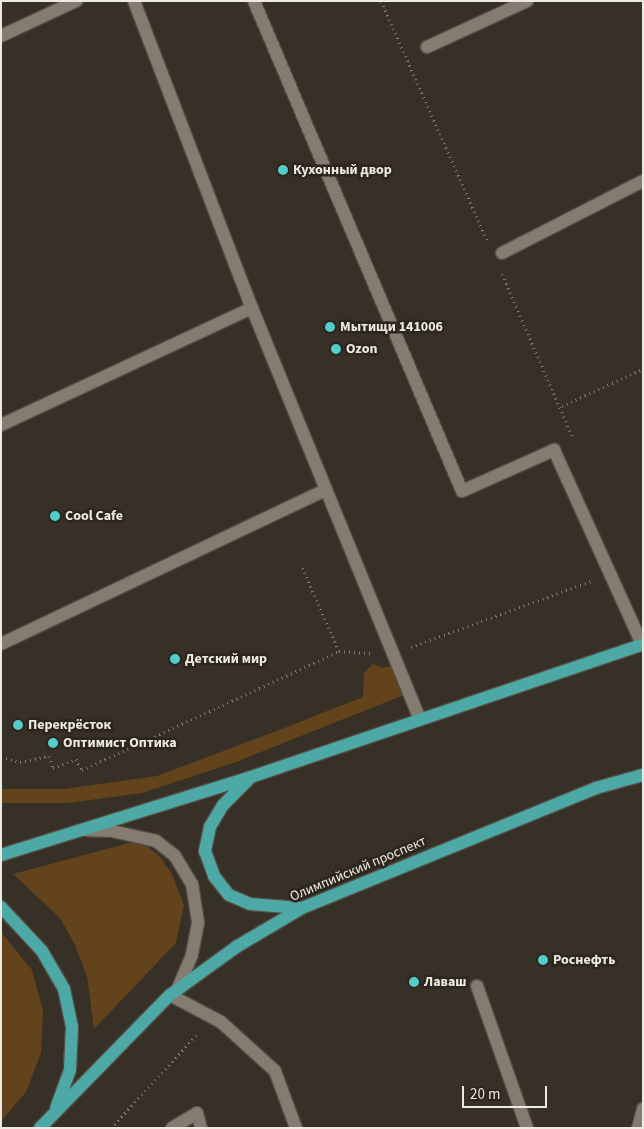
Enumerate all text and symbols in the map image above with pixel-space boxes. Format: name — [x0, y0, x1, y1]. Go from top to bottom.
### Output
place label: Кухонный двор — [293, 162, 392, 178]
marker: Кухонный двор — [277, 164, 289, 176]
place label: Мытищи 141006 — [340, 319, 443, 335]
marker: Мытищи 141006 — [324, 321, 336, 333]
place label: Ozon — [346, 341, 377, 357]
marker: Ozon — [330, 343, 342, 355]
place label: Cool Cafe — [65, 508, 123, 524]
marker: Cool Cafe — [49, 510, 61, 522]
place label: Детский мир — [185, 651, 267, 667]
marker: Детский мир — [169, 653, 181, 665]
place label: Перекрёсток — [28, 717, 111, 733]
marker: Перекрёсток — [12, 719, 24, 731]
place label: Оптимист Оптика — [63, 735, 177, 751]
marker: Оптимист Оптика — [47, 737, 59, 749]
street label: Олимпийский проспект — [287, 833, 429, 905]
place label: Роснефть — [553, 952, 615, 968]
marker: Роснефть — [537, 954, 549, 966]
place label: Лаваш — [424, 974, 467, 990]
marker: Лаваш — [408, 976, 420, 988]
scale bar — [464, 1076, 549, 1108]
text: 20 m — [470, 1084, 500, 1105]

